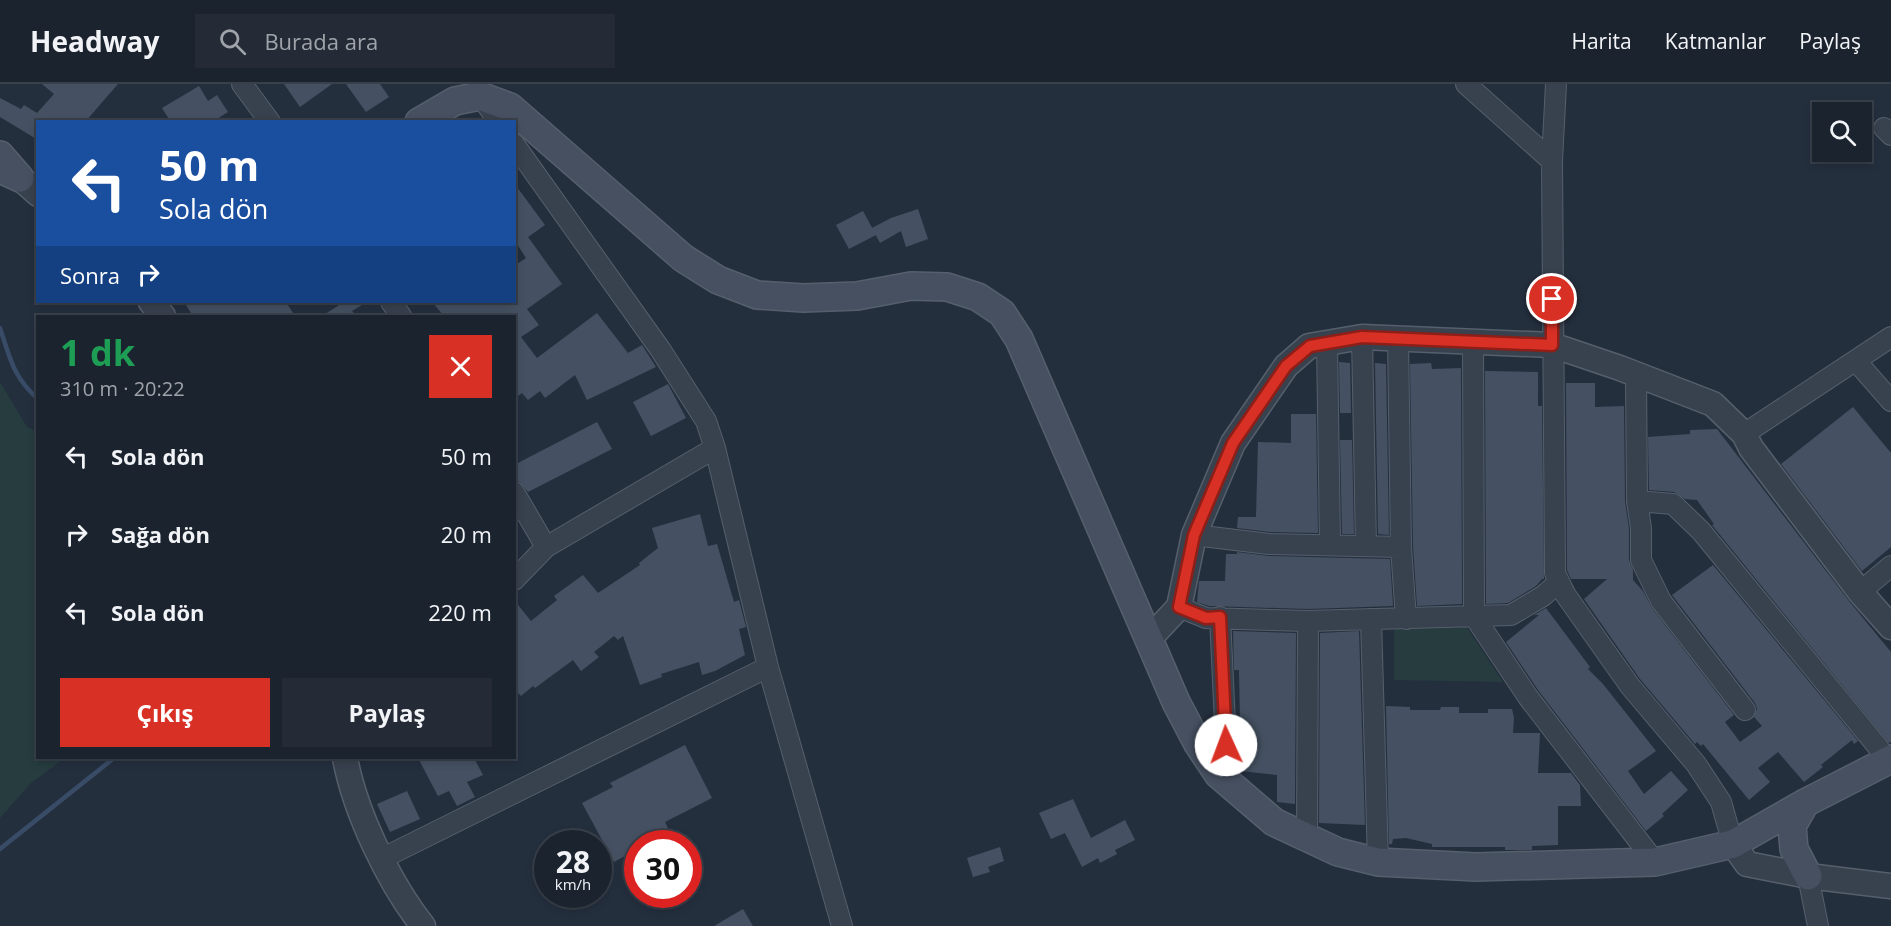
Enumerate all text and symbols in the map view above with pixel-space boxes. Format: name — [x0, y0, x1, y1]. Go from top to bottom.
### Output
search box — [195, 14, 615, 68]
text: Headway — [30, 22, 159, 60]
icon: search — [216, 25, 249, 58]
text: Burada ara — [264, 26, 378, 56]
text: Harita — [1571, 27, 1632, 55]
text: Katmanlar — [1665, 27, 1766, 55]
text: Paylaş — [1799, 27, 1861, 55]
map controls — [1812, 102, 1872, 162]
button: search — [1812, 102, 1872, 162]
text: 50 m — [159, 136, 259, 193]
icon: left — [60, 144, 138, 222]
text: Sola dön — [159, 190, 268, 227]
icon: right — [132, 258, 165, 291]
text: Sonra — [60, 260, 120, 290]
pin — [1526, 273, 1577, 324]
icon: arrive — [1535, 282, 1568, 315]
text: 1 dk — [60, 328, 135, 377]
button: close — [429, 335, 492, 398]
text: 310 m · 20:22 — [60, 375, 185, 402]
icon: left — [60, 440, 93, 473]
text: Sola dön — [111, 441, 204, 471]
text: 50 m — [441, 441, 492, 471]
icon: right — [60, 518, 93, 551]
text: Sağa dön — [111, 519, 210, 549]
text: 20 m — [441, 519, 492, 549]
icon: left — [60, 596, 93, 629]
text: Sola dön — [111, 597, 204, 627]
text: 220 m — [428, 597, 492, 627]
button: Çıkış — [60, 678, 270, 747]
button: Paylaş — [282, 678, 492, 747]
position arrow — [1194, 713, 1258, 777]
speed limit sign: 30 — [624, 830, 702, 908]
text: 28 — [556, 841, 590, 882]
text: km/h — [555, 874, 591, 894]

